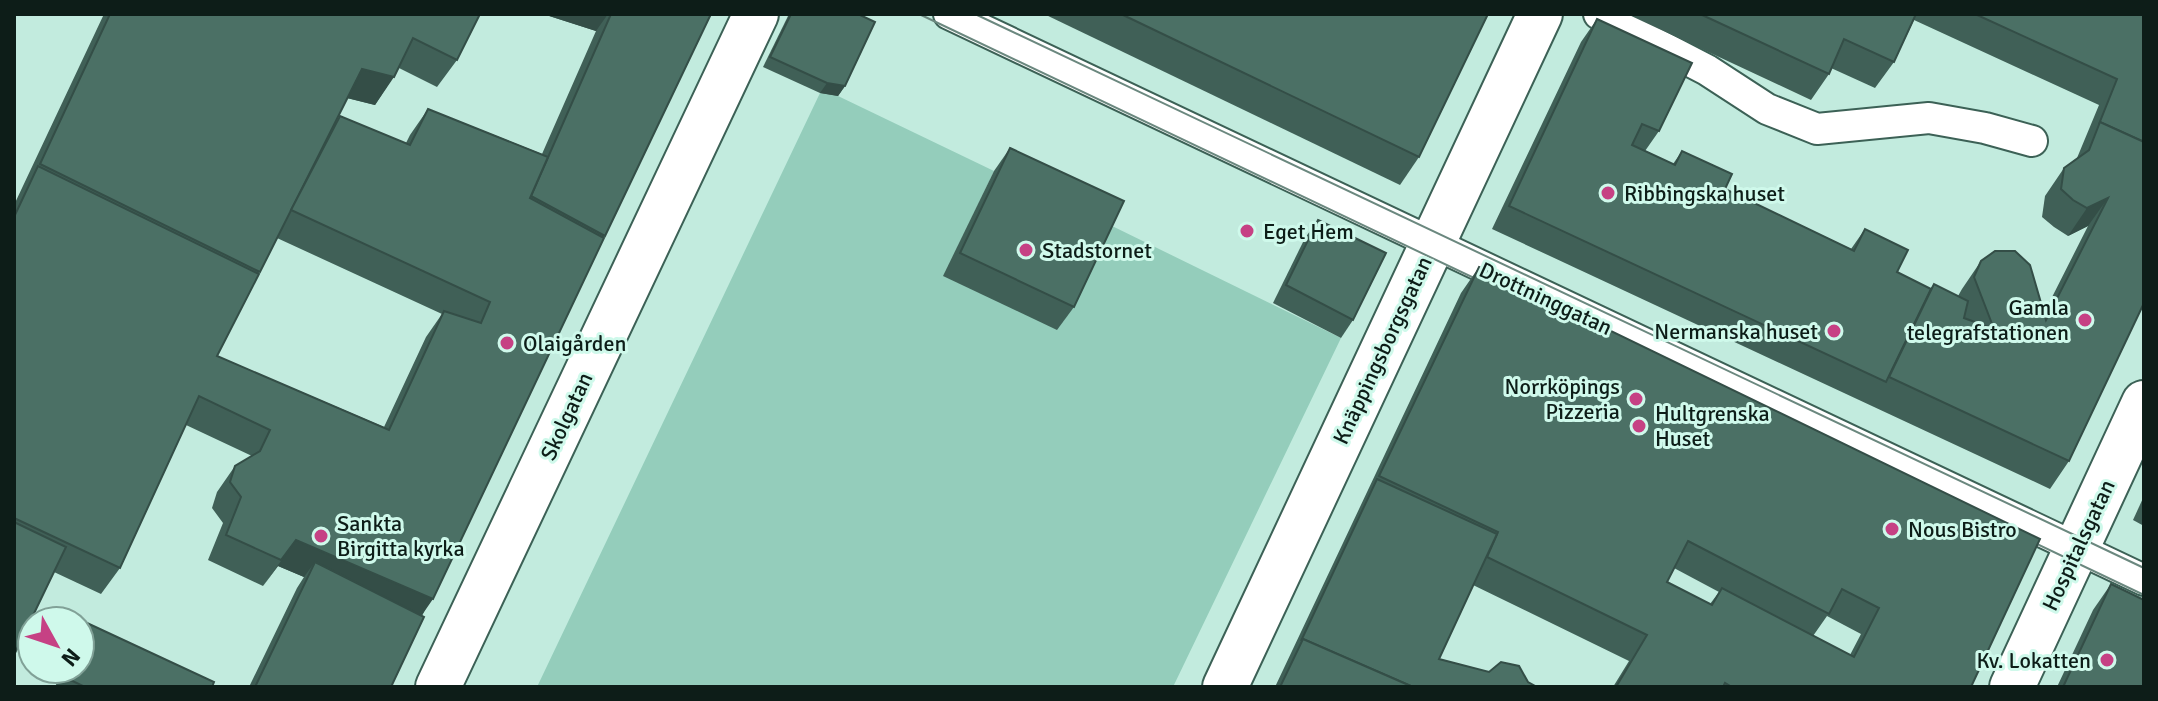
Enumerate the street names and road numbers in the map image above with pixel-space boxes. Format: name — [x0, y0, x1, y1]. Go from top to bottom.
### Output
street label: Knäppingsborgsgatan — [1327, 252, 1438, 449]
street label: Drottninggatan — [1475, 256, 1617, 341]
street label: Skolgatan — [534, 368, 599, 465]
street label: Hospitalsgatan — [2036, 475, 2121, 615]

